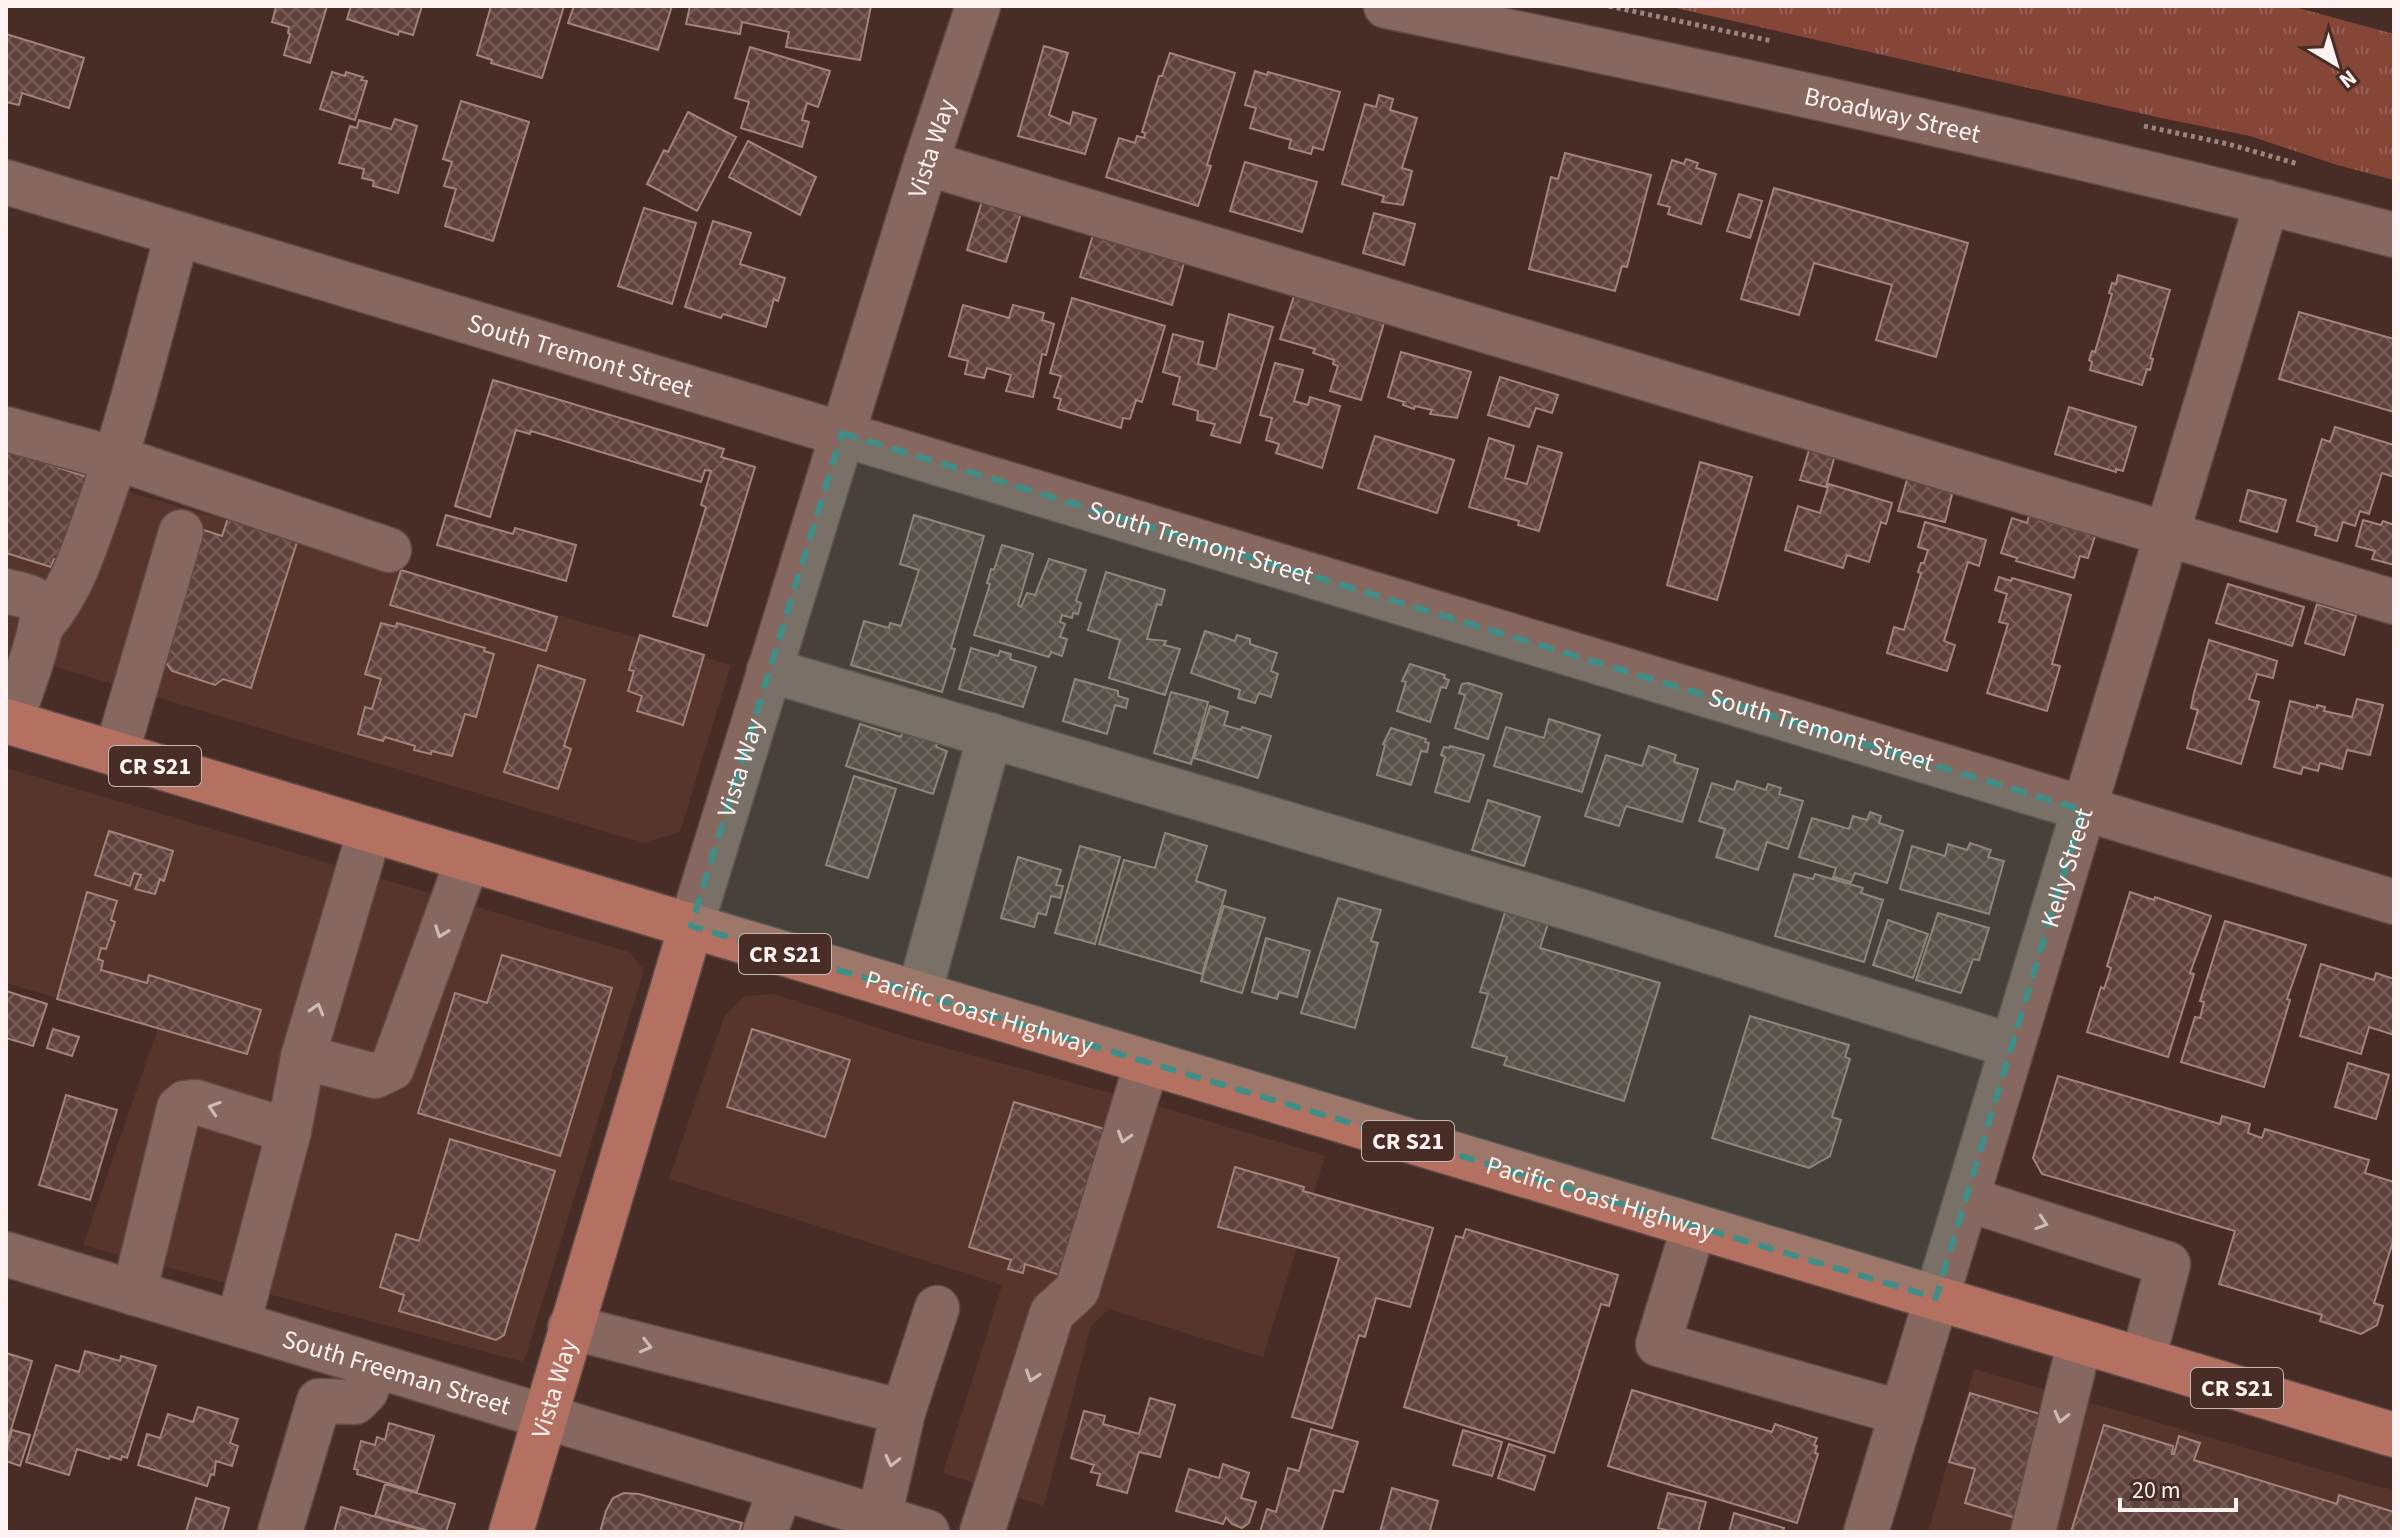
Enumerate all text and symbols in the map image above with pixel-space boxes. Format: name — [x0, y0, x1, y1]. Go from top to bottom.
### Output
north arrow — [2296, 24, 2376, 104]
text: N — [2332, 62, 2363, 96]
street label: Broadway Street — [1801, 77, 1984, 153]
street label: Vista Way — [898, 94, 965, 202]
street label: South Tremont Street — [463, 304, 698, 407]
street label: South Tremont Street — [1083, 491, 1318, 594]
street label: South Tremont Street — [1704, 678, 1939, 781]
street label: Vista Way — [708, 713, 773, 822]
road number: CR S21 — [109, 746, 201, 786]
street label: Kelly Street — [2031, 803, 2102, 932]
one-way arrow — [435, 924, 451, 938]
road number: CR S21 — [739, 934, 831, 974]
street label: Pacific Coast Highway — [861, 961, 1098, 1064]
one-way arrow — [308, 1003, 324, 1017]
one-way arrow — [208, 1101, 222, 1117]
road number: CR S21 — [1362, 1121, 1454, 1161]
one-way arrow — [1117, 1130, 1133, 1143]
street label: Pacific Coast Highway — [1482, 1147, 1719, 1250]
one-way arrow — [2034, 1214, 2048, 1230]
street label: South Freeman Street — [278, 1320, 515, 1424]
street label: Vista Way — [522, 1334, 586, 1443]
one-way arrow — [638, 1337, 652, 1354]
one-way arrow — [1025, 1368, 1041, 1382]
road number: CR S21 — [2191, 1368, 2283, 1408]
one-way arrow — [2054, 1410, 2071, 1423]
one-way arrow — [884, 1454, 901, 1467]
scale bar — [2120, 1462, 2236, 1512]
text: 20 m — [2132, 1473, 2181, 1508]

